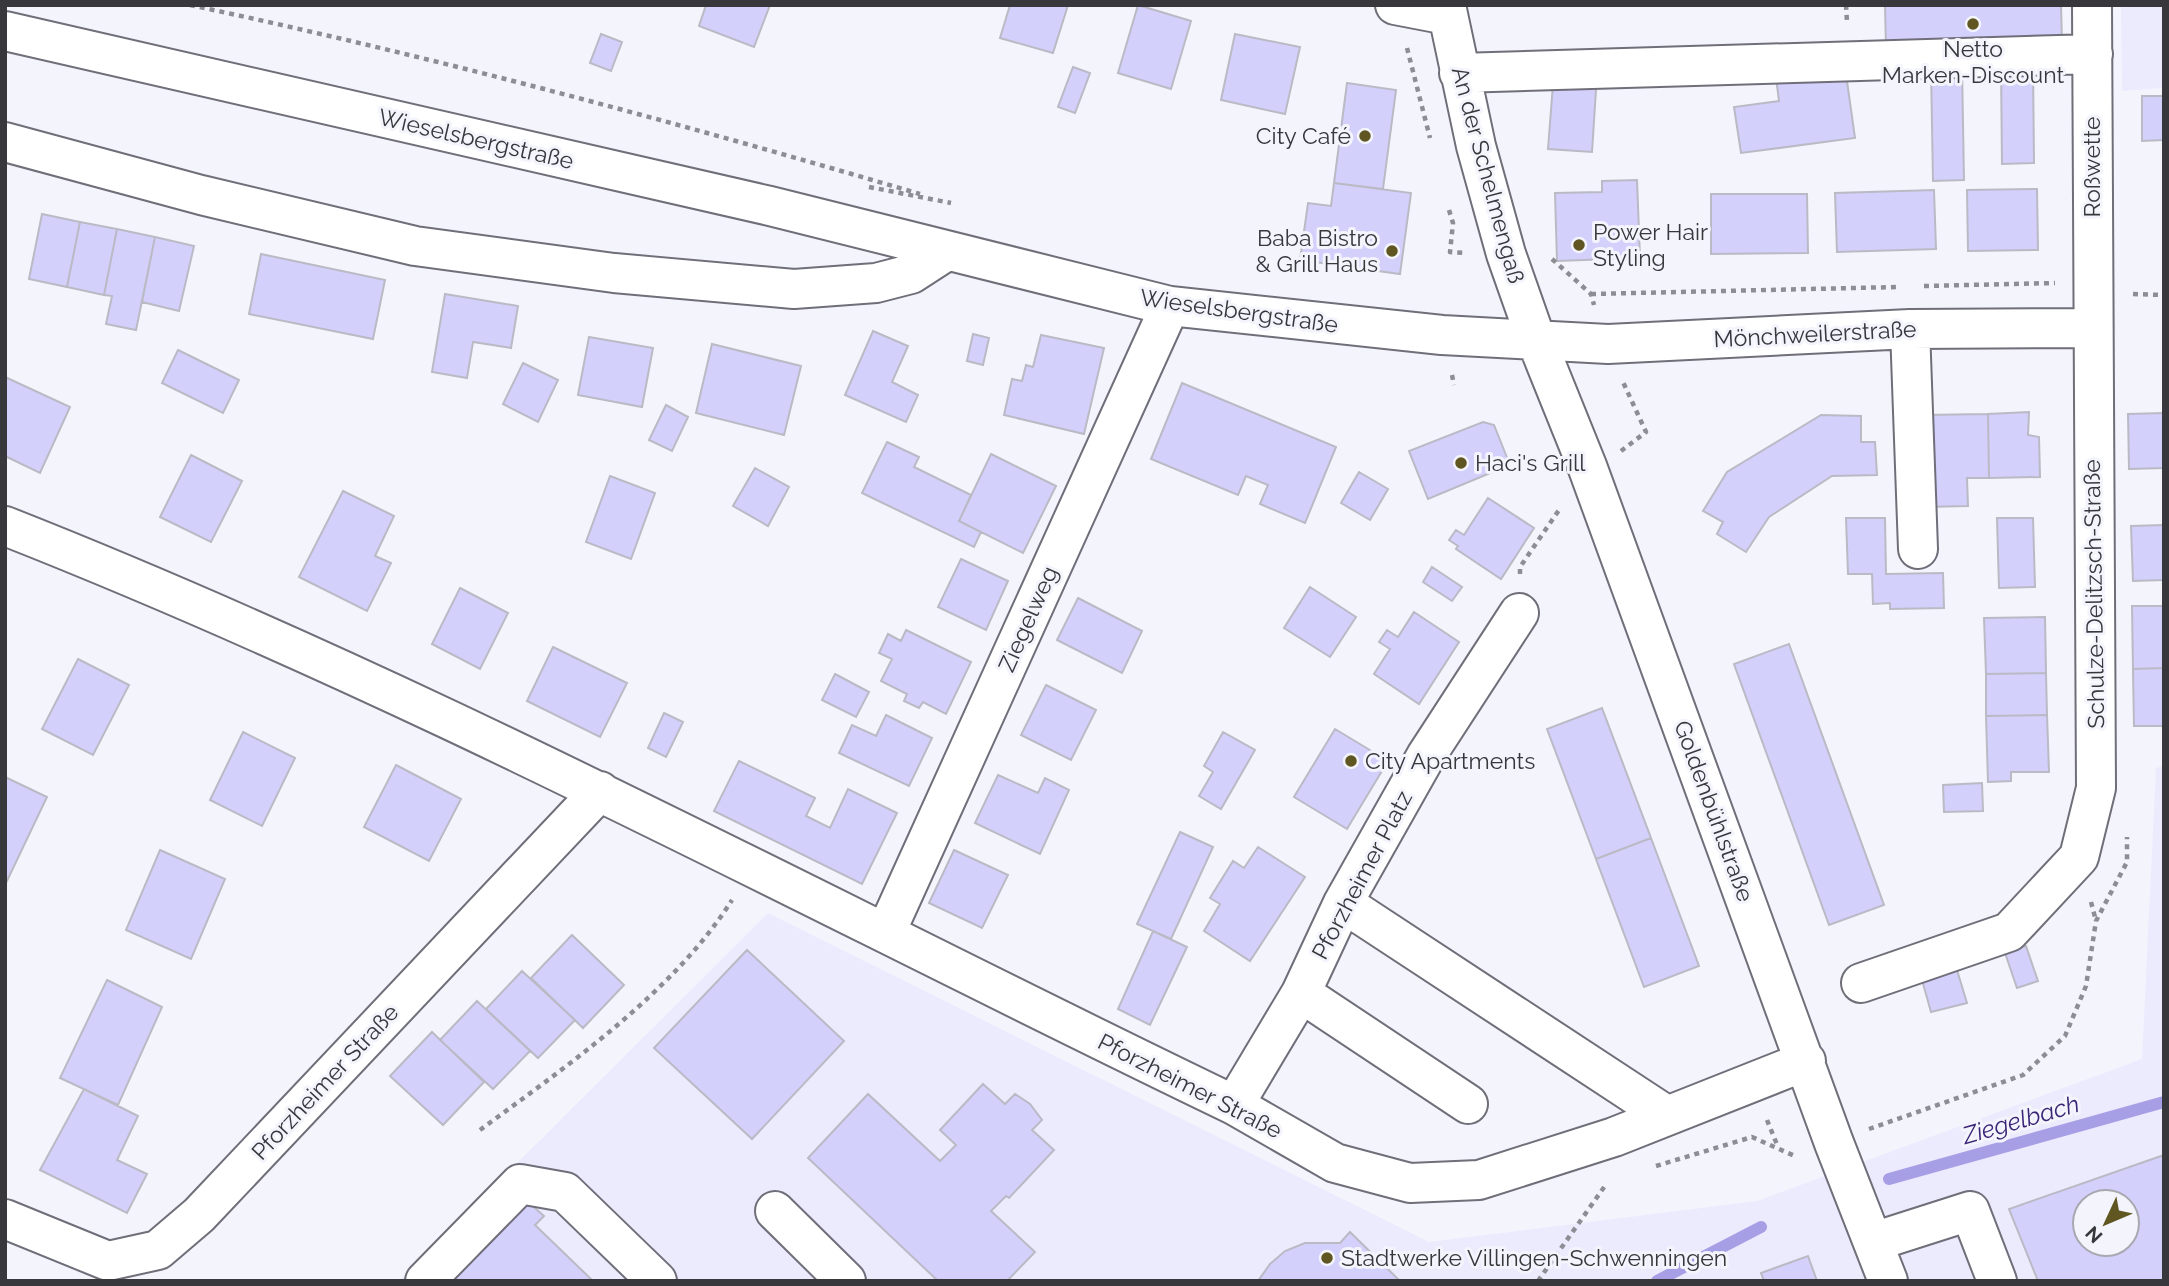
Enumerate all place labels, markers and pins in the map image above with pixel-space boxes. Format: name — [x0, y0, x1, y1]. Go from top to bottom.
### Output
marker: Netto Marken-Discount — [1965, 16, 1981, 32]
place label: Netto Marken-Discount — [1882, 35, 2064, 88]
place label: City Café — [1256, 122, 1351, 149]
marker: City Café — [1357, 128, 1373, 144]
place label: Power Hair Styling — [1593, 218, 1708, 271]
place label: Baba Bistro & Grill Haus — [1255, 224, 1378, 277]
marker: Power Hair Styling — [1571, 237, 1587, 253]
marker: Baba Bistro & Grill Haus — [1384, 243, 1400, 259]
place label: Haci's Grill — [1475, 449, 1586, 476]
marker: Haci's Grill — [1453, 455, 1469, 471]
place label: City Apartments — [1365, 747, 1535, 774]
marker: City Apartments — [1343, 753, 1359, 769]
place label: Stadtwerke Villingen-Schwenningen — [1341, 1244, 1727, 1271]
marker: Stadtwerke Villingen-Schwenningen — [1319, 1250, 1335, 1266]

